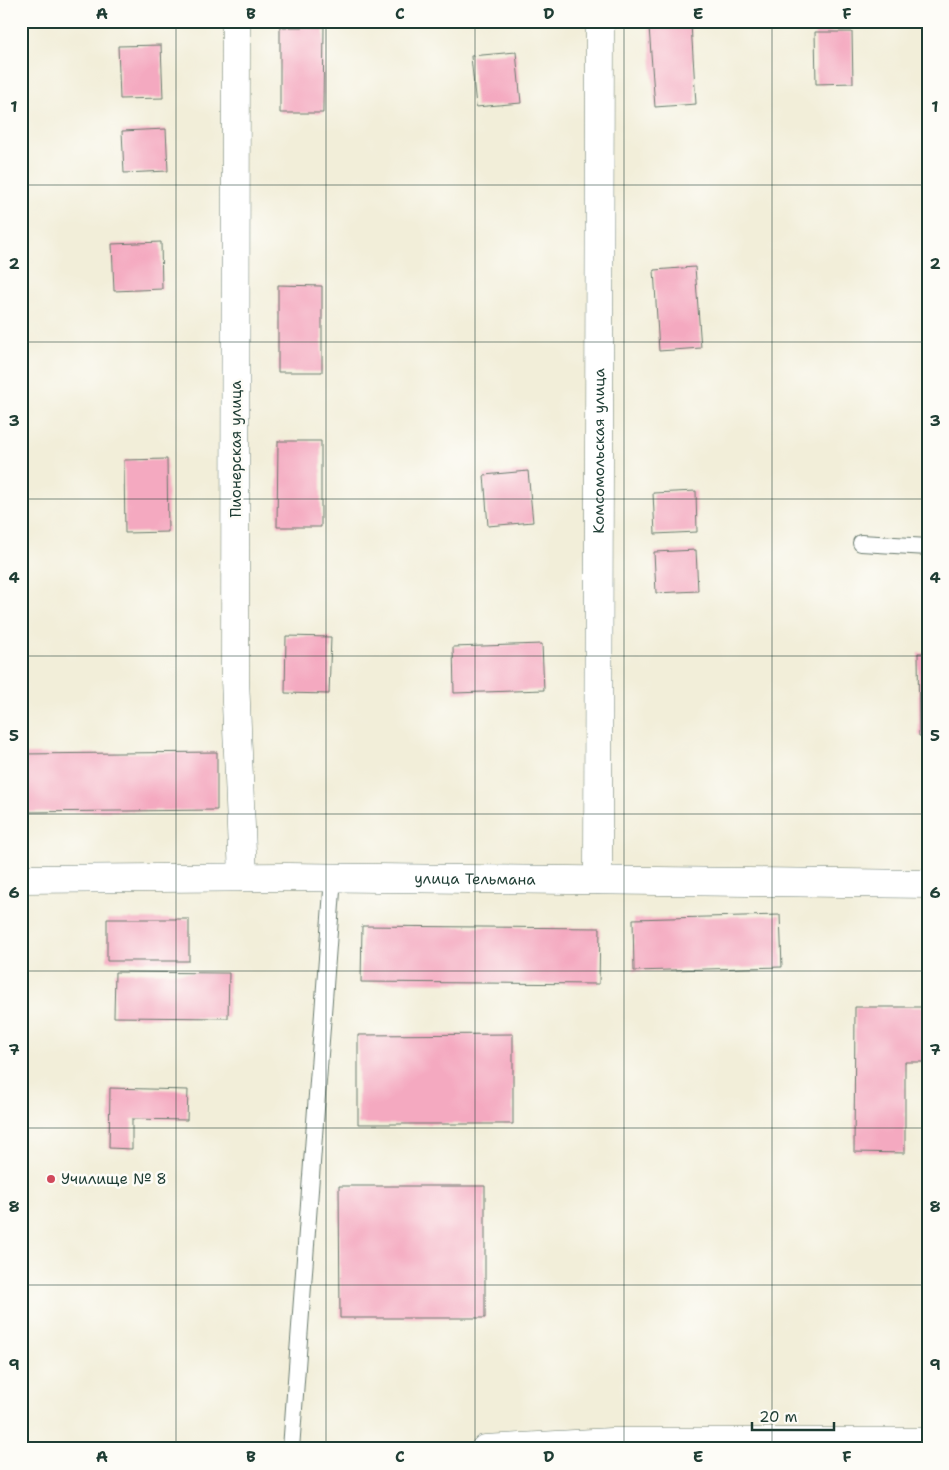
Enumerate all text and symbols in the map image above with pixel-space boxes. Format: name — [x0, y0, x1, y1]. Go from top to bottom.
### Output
text: A — [96, 3, 108, 24]
text: B — [246, 3, 256, 24]
text: C — [395, 3, 405, 24]
text: D — [543, 3, 555, 24]
text: E — [693, 3, 703, 24]
text: F — [842, 3, 852, 24]
text: 1 — [10, 96, 18, 117]
text: 1 — [931, 96, 939, 117]
text: 2 — [8, 253, 20, 274]
text: 2 — [929, 253, 941, 274]
street label: Комсомольская улица — [589, 368, 609, 534]
street label: Пионерская улица — [226, 380, 246, 518]
text: 3 — [8, 410, 20, 431]
text: 3 — [929, 410, 941, 431]
text: 4 — [8, 567, 20, 588]
text: 4 — [929, 567, 941, 588]
text: 5 — [9, 725, 19, 746]
text: 5 — [930, 725, 940, 746]
street label: улица Тельмана — [414, 868, 536, 890]
text: 6 — [8, 882, 20, 903]
text: 6 — [929, 882, 941, 903]
text: 7 — [8, 1039, 20, 1060]
text: 7 — [929, 1039, 941, 1060]
place label: Училище № 8 — [61, 1169, 167, 1189]
marker: Училище № 8 — [45, 1173, 57, 1185]
text: 8 — [8, 1196, 20, 1217]
text: 8 — [929, 1196, 941, 1217]
text: 9 — [8, 1354, 20, 1375]
text: 9 — [929, 1354, 941, 1375]
scale bar — [752, 1400, 834, 1432]
text: 20 m — [759, 1407, 798, 1427]
text: A — [96, 1446, 108, 1467]
text: B — [246, 1446, 256, 1467]
text: C — [395, 1446, 405, 1467]
text: D — [543, 1446, 555, 1467]
text: E — [693, 1446, 703, 1467]
text: F — [842, 1446, 852, 1467]

